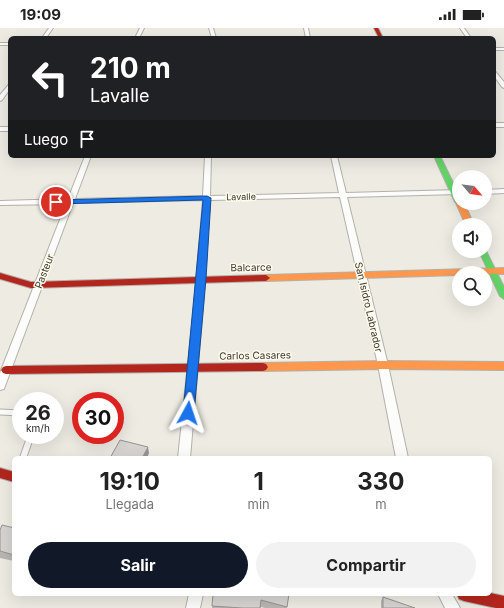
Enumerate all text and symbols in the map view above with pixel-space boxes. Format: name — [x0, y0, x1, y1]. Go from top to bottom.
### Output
text: 19:09 — [20, 5, 61, 24]
text: 210 m — [90, 51, 171, 85]
icon: left — [24, 52, 76, 104]
text: Lavalle — [90, 85, 149, 106]
icon: arrive — [76, 128, 98, 150]
text: Luego — [24, 130, 68, 149]
north arrow — [452, 170, 492, 210]
map controls — [452, 170, 492, 306]
pin — [39, 185, 73, 219]
icon: arrive — [45, 191, 67, 213]
street label: Lavalle — [226, 191, 256, 202]
button: sound — [452, 218, 492, 258]
street label: Pasteur — [32, 252, 56, 290]
street label: Balcarce — [230, 261, 272, 273]
street label: San Isidro Labrador — [353, 261, 385, 354]
button: search — [452, 266, 492, 306]
street label: Carlos Casares — [219, 348, 291, 362]
speed limit sign: 30 — [72, 392, 124, 444]
position arrow — [167, 392, 209, 434]
text: 26 — [25, 401, 51, 425]
text: km/h — [26, 422, 50, 434]
text: 19:10 — [100, 467, 160, 496]
text: 1 — [253, 467, 264, 496]
text: 330 — [357, 467, 404, 496]
text: Llegada — [105, 496, 154, 512]
text: min — [248, 496, 270, 512]
text: m — [375, 496, 387, 512]
button: Salir — [28, 542, 248, 588]
button: Compartir — [256, 542, 476, 588]

